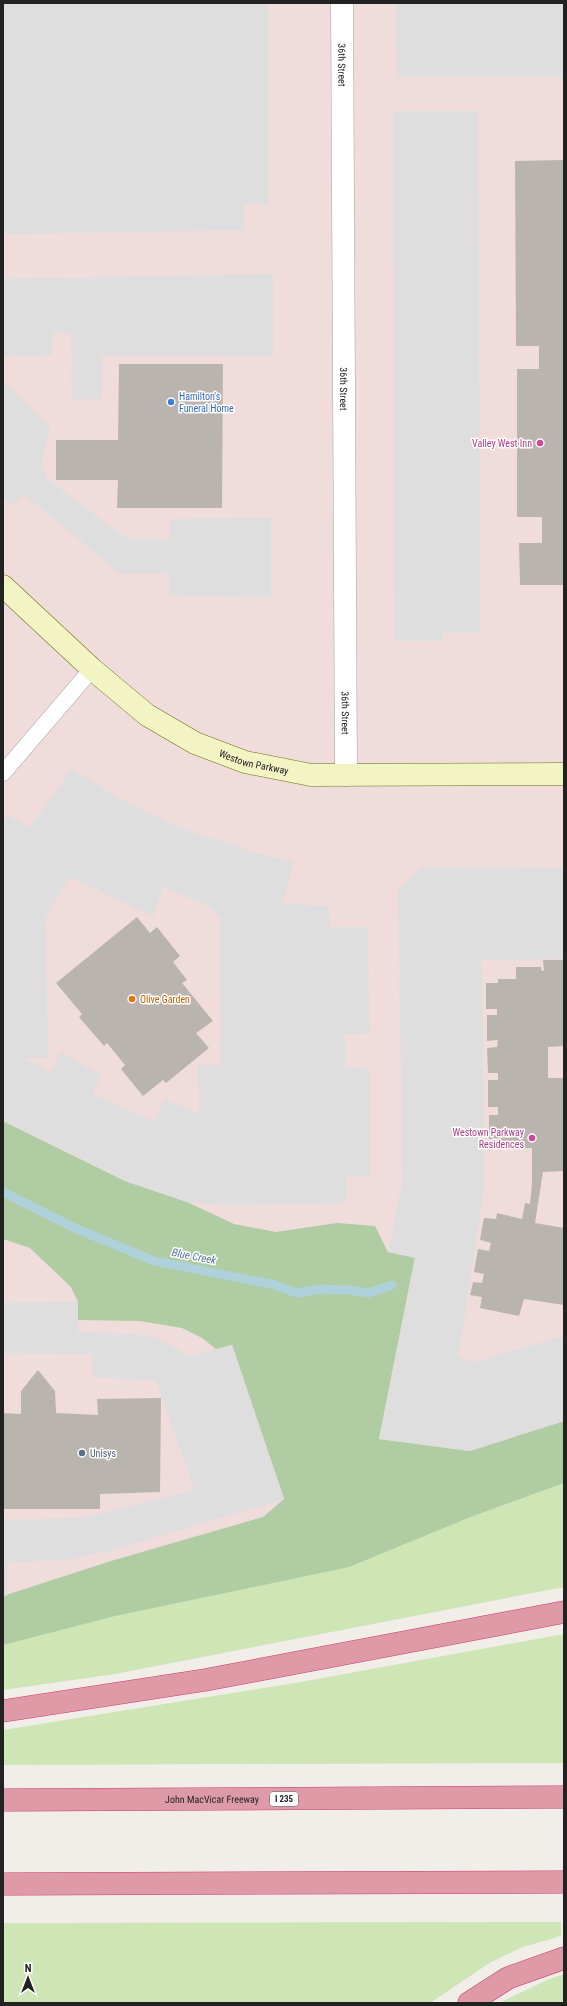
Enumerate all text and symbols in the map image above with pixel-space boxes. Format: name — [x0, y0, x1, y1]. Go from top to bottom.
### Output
street label: 36th Street — [336, 43, 347, 87]
street label: 36th Street — [338, 367, 349, 411]
place label: Hamilton's Funeral Home — [179, 391, 234, 414]
marker: Hamilton's Funeral Home — [166, 397, 176, 407]
place label: Valley West Inn — [472, 438, 532, 449]
marker: Valley West Inn — [535, 438, 545, 448]
street label: 36th Street — [340, 691, 351, 735]
street label: Westown Parkway — [217, 748, 289, 776]
marker: Olive Garden — [127, 994, 137, 1004]
place label: Olive Garden — [140, 994, 190, 1005]
place label: Westown Parkway Residences — [453, 1127, 524, 1150]
marker: Westown Parkway Residences — [527, 1133, 537, 1143]
water label: Blue Creek — [171, 1246, 217, 1267]
marker: Unisys — [77, 1448, 87, 1458]
place label: Unisys — [90, 1448, 116, 1459]
road number: I 235 — [270, 1792, 298, 1806]
street label: John MacVicar Freeway — [165, 1794, 259, 1805]
north arrow — [8, 1958, 48, 1998]
text: N — [25, 1962, 32, 1975]

